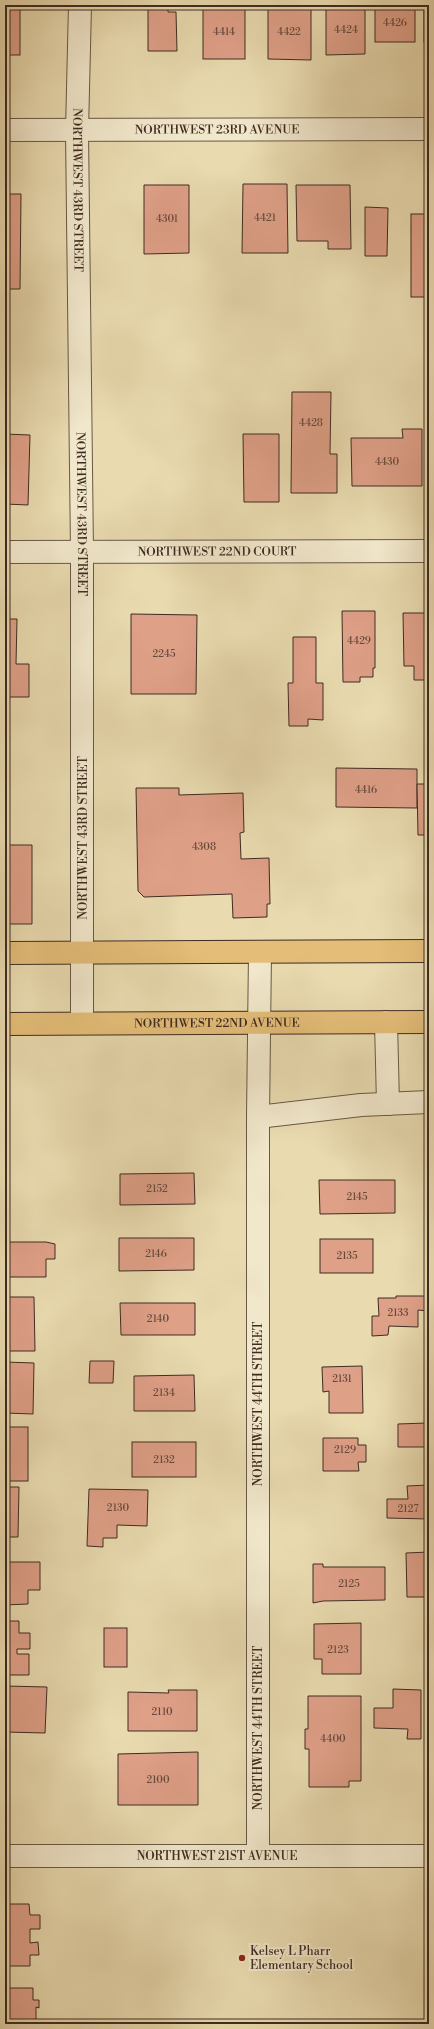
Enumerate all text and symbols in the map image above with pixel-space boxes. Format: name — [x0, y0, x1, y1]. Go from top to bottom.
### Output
house number: 4426 — [383, 17, 407, 29]
house number: 4424 — [334, 24, 358, 36]
house number: 4414 — [213, 26, 235, 38]
house number: 4422 — [277, 26, 301, 38]
street label: NORTHWEST 43RD STREET — [69, 108, 86, 272]
street label: NORTHWEST 23RD AVENUE — [135, 122, 299, 137]
house number: 4421 — [254, 212, 277, 224]
house number: 4301 — [156, 213, 179, 225]
house number: 4428 — [299, 417, 323, 429]
street label: NORTHWEST 43RD STREET — [73, 432, 90, 596]
house number: 4430 — [375, 456, 399, 468]
street label: NORTHWEST 22ND COURT — [137, 544, 297, 559]
house number: 4429 — [347, 635, 371, 647]
house number: 2245 — [153, 648, 176, 660]
street label: NORTHWEST 43RD STREET — [76, 756, 91, 920]
house number: 4416 — [355, 784, 377, 796]
house number: 4308 — [192, 841, 216, 853]
street label: NORTHWEST 22ND AVENUE — [134, 1015, 300, 1031]
house number: 2152 — [146, 1183, 168, 1195]
house number: 2145 — [346, 1191, 368, 1203]
house number: 2146 — [145, 1248, 167, 1260]
house number: 2135 — [336, 1250, 358, 1262]
house number: 2133 — [387, 1307, 409, 1319]
house number: 2140 — [147, 1313, 170, 1325]
street label: NORTHWEST 44TH STREET — [251, 1321, 266, 1486]
house number: 2131 — [332, 1373, 353, 1385]
house number: 2134 — [153, 1387, 175, 1399]
house number: 2129 — [334, 1444, 356, 1456]
house number: 2132 — [153, 1454, 175, 1466]
house number: 2130 — [107, 1502, 130, 1514]
house number: 2127 — [397, 1503, 419, 1515]
house number: 2125 — [338, 1578, 360, 1590]
house number: 2123 — [327, 1644, 349, 1656]
street label: NORTHWEST 44TH STREET — [251, 1645, 266, 1810]
house number: 2110 — [151, 1706, 173, 1718]
house number: 4400 — [320, 1733, 346, 1745]
house number: 2100 — [146, 1774, 170, 1786]
street label: NORTHWEST 21ST AVENUE — [136, 1849, 298, 1864]
place label: Kelsey L Pharr Elementary School — [250, 1944, 354, 1973]
marker: Kelsey L Pharr Elementary School — [237, 1953, 247, 1963]

